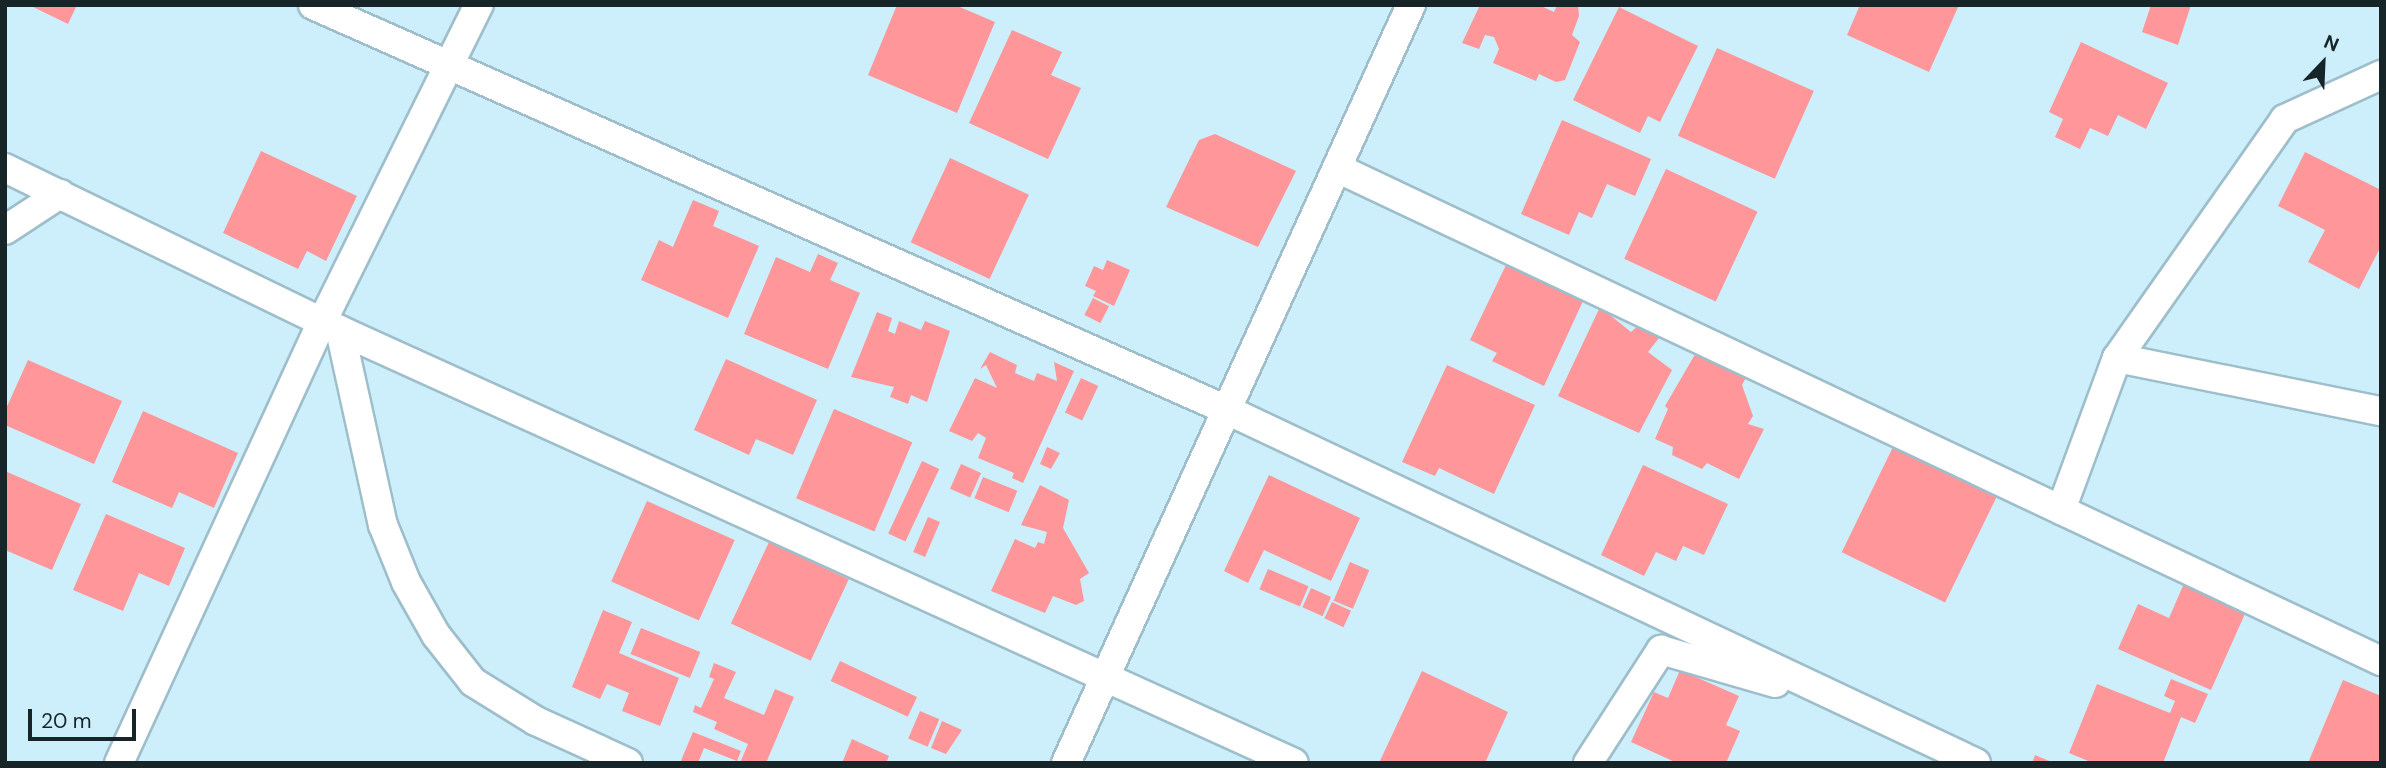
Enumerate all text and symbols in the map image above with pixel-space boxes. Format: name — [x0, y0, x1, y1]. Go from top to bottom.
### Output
north arrow — [2288, 28, 2358, 98]
text: N — [2320, 29, 2343, 57]
scale bar — [32, 694, 140, 738]
text: 20 m — [41, 707, 92, 735]

